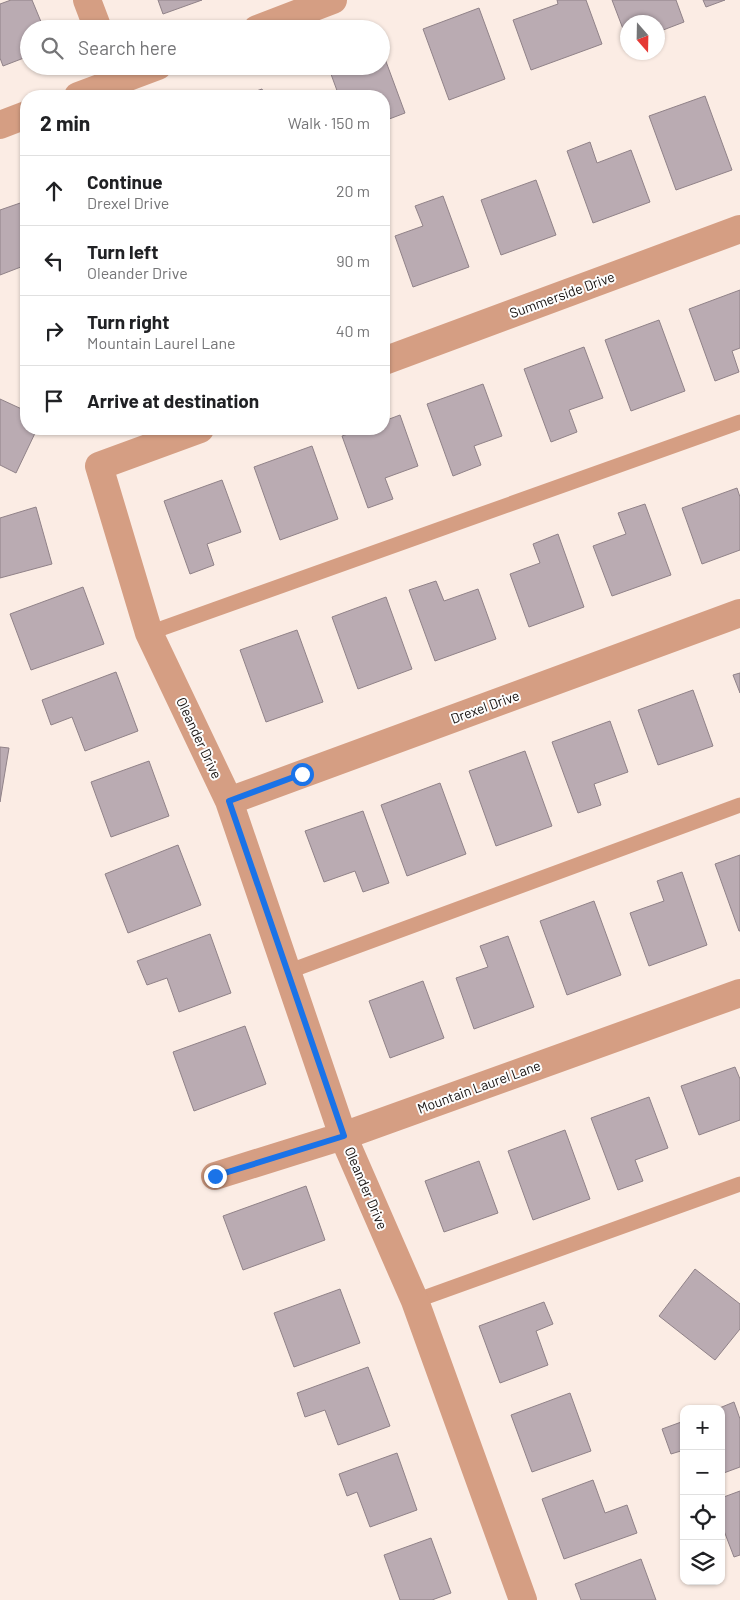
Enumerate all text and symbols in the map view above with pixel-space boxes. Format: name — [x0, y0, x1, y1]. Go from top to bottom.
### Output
north arrow — [620, 15, 665, 60]
search box — [20, 20, 390, 75]
icon: search — [38, 34, 66, 62]
text: Search here — [78, 36, 177, 59]
text: 2 min — [40, 110, 90, 135]
text: Walk · 150 m — [288, 113, 370, 132]
text: Continue — [87, 170, 163, 193]
icon: ahead — [40, 177, 68, 205]
text: 20 m — [336, 181, 370, 200]
text: Drexel Drive — [87, 193, 169, 212]
text: Turn left — [87, 240, 158, 263]
icon: left — [40, 247, 68, 275]
text: 90 m — [336, 251, 370, 270]
text: Oleander Drive — [87, 263, 188, 282]
street label: Summerside Drive — [507, 268, 617, 321]
text: Turn right — [87, 310, 169, 333]
icon: right — [40, 317, 68, 345]
text: 40 m — [336, 321, 370, 340]
text: Mountain Laurel Lane — [87, 333, 236, 352]
icon: arrive — [40, 387, 68, 415]
text: Arrive at destination — [87, 389, 259, 412]
street label: Drexel Drive — [448, 686, 522, 727]
street label: Oleander Drive — [173, 694, 226, 781]
route start — [291, 763, 314, 786]
street label: Mountain Laurel Lane — [415, 1056, 543, 1117]
street label: Oleander Drive — [341, 1144, 392, 1232]
route end — [204, 1165, 227, 1188]
map controls — [680, 1405, 725, 1585]
button: + — [680, 1405, 725, 1450]
button: − — [680, 1450, 725, 1495]
button: locate — [680, 1495, 725, 1540]
button: layers — [680, 1540, 725, 1585]

